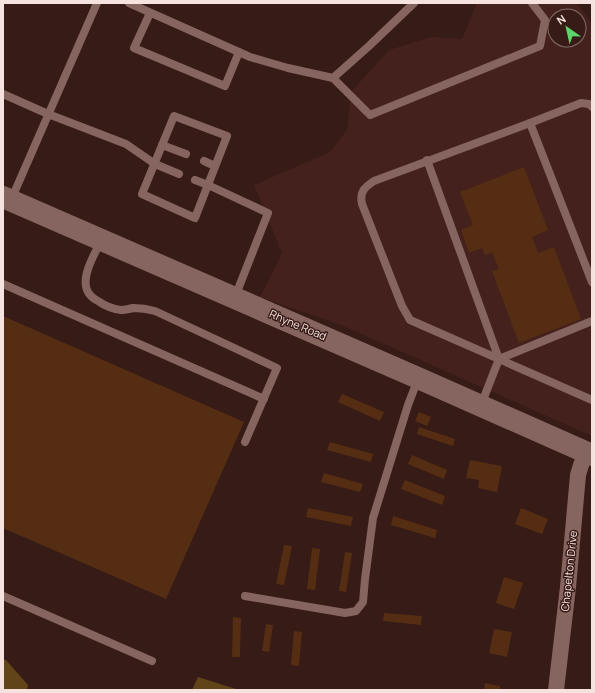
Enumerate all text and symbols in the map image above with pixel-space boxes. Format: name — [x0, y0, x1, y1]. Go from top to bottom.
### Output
north arrow — [547, 8, 587, 48]
text: N — [554, 11, 569, 28]
street label: Rhyne Road — [267, 306, 329, 343]
street label: Chapelton Drive — [557, 529, 580, 612]

